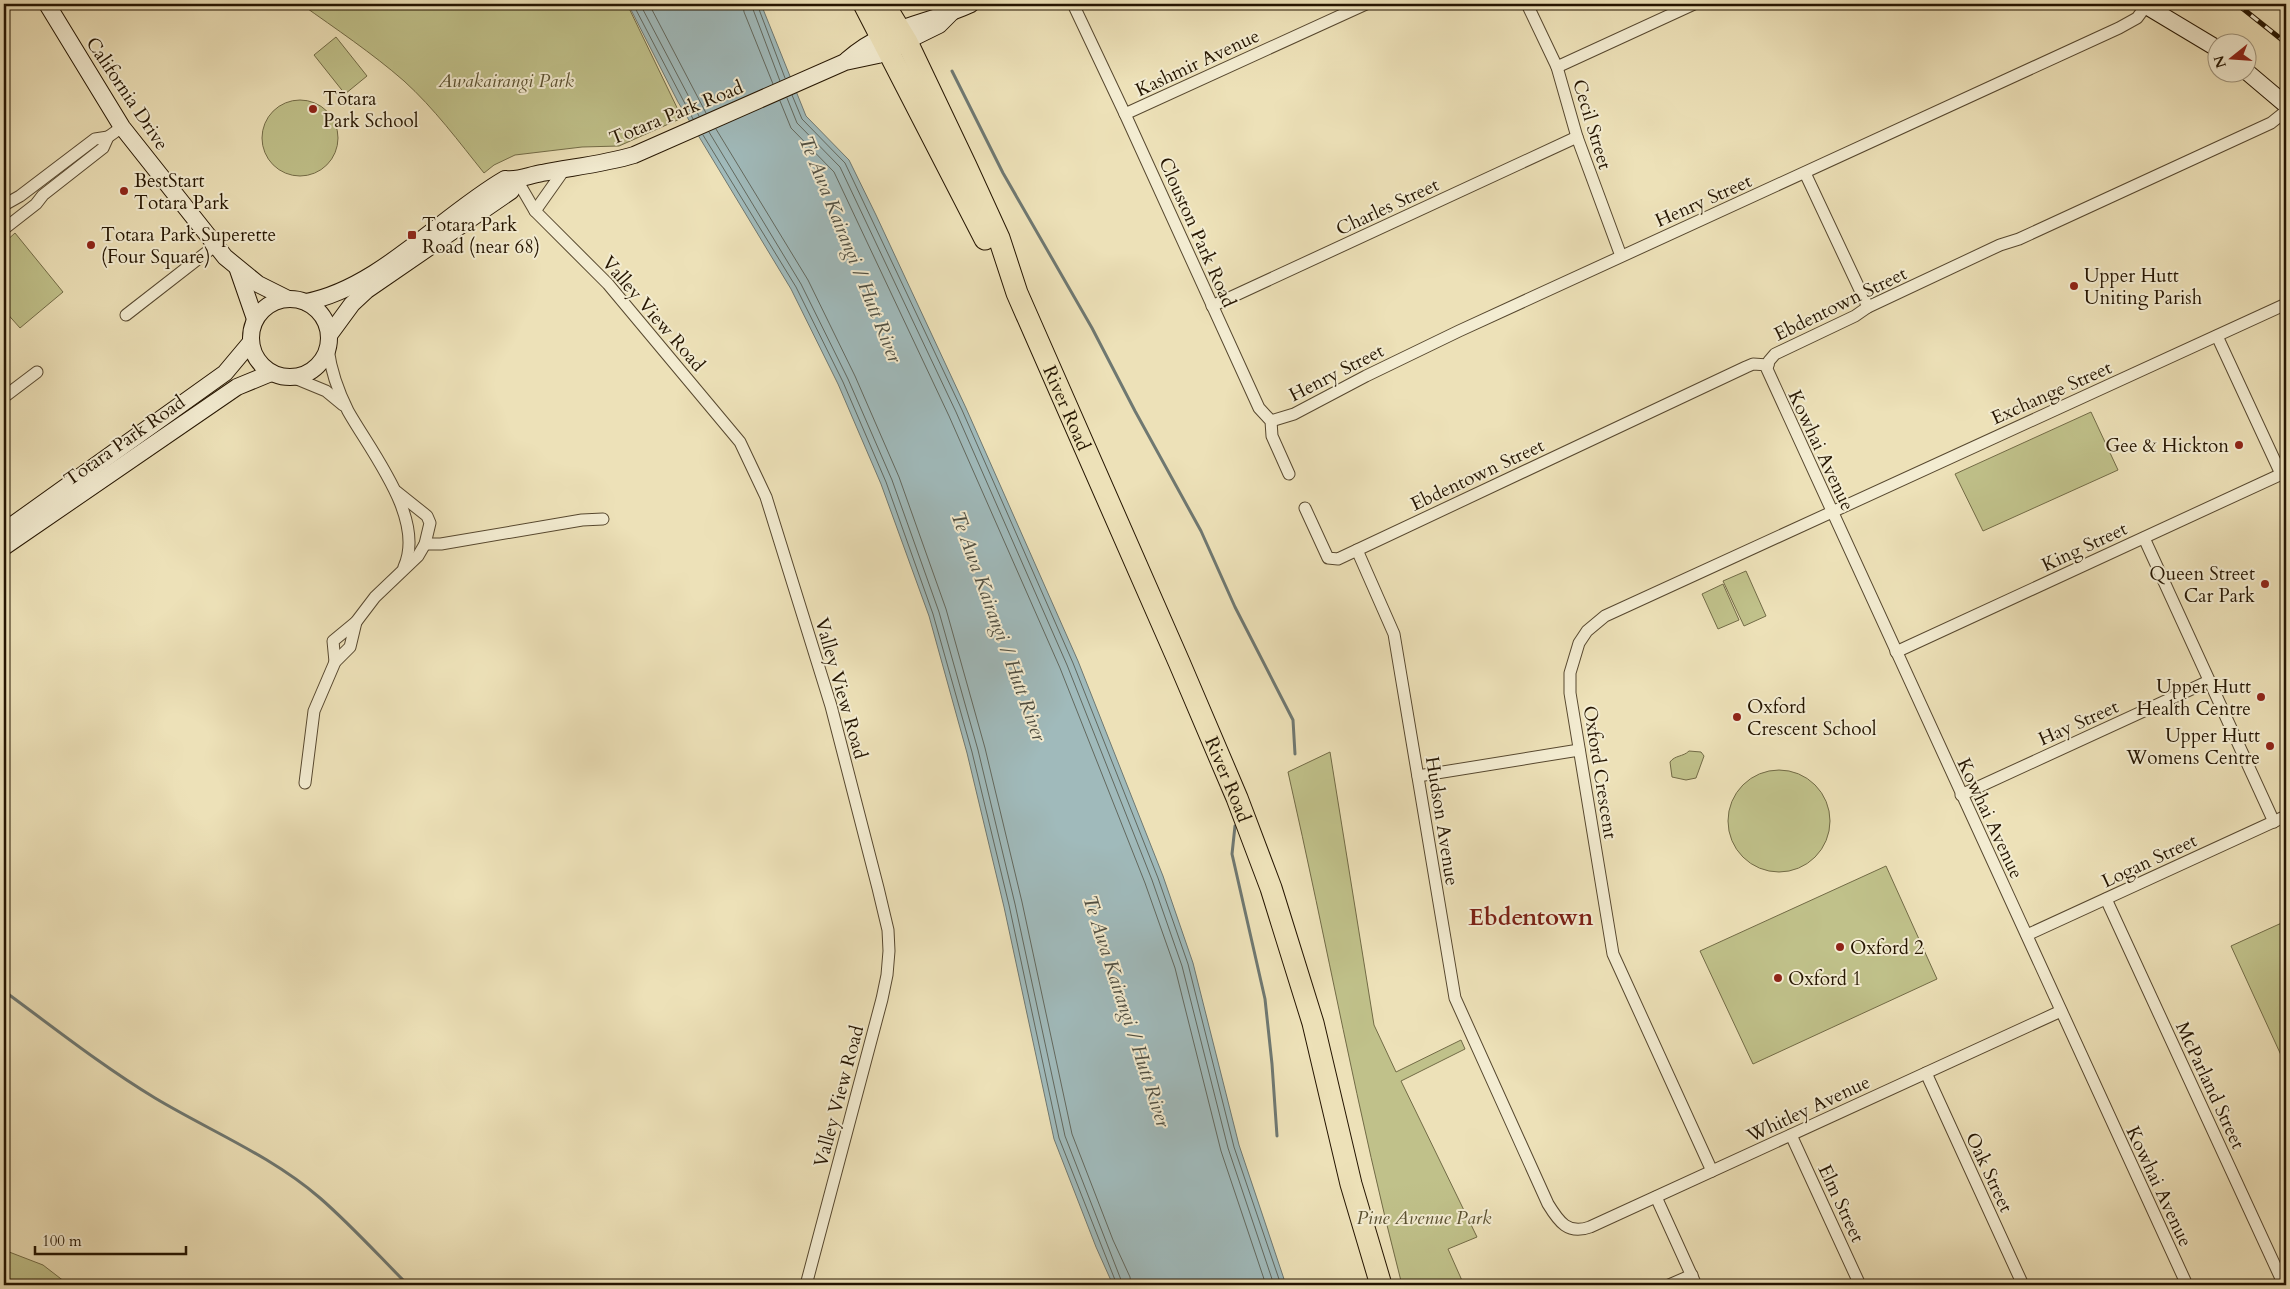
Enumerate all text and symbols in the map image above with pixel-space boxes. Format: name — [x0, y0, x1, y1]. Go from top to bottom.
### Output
street label: Kashmir Avenue — [1131, 23, 1264, 103]
street label: California Drive — [80, 32, 175, 155]
north arrow — [2208, 32, 2258, 82]
text: N — [2209, 53, 2231, 70]
park label: Awakairangi Park — [437, 68, 574, 94]
street label: Totara Park Road — [606, 74, 747, 152]
street label: Cecil Street — [1566, 76, 1618, 172]
place label: Tōtara Park School — [323, 86, 419, 134]
marker: Tōtara Park School — [307, 103, 319, 115]
water label: Te Awa Kairangi / Hutt River — [793, 132, 909, 368]
street label: Clouston Park Road — [1152, 153, 1242, 312]
place label: BestStart Totara Park — [134, 168, 230, 216]
street label: Henry Street — [1651, 168, 1756, 234]
street label: Charles Street — [1332, 172, 1443, 242]
marker: BestStart Totara Park — [118, 185, 130, 197]
place label: Totara Park Road (near 68) — [422, 212, 540, 260]
place label: Totara Park Superette (Four Square) — [101, 222, 276, 270]
marker: Totara Park Road (near 68) — [406, 229, 418, 241]
marker: Totara Park Superette (Four Square) — [85, 239, 97, 251]
street label: Valley View Road — [596, 250, 711, 377]
street label: Ebdentown Street — [1770, 261, 1911, 347]
place label: Upper Hutt Uniting Parish — [2084, 263, 2203, 311]
marker: Upper Hutt Uniting Parish — [2068, 280, 2080, 292]
street label: Henry Street — [1285, 338, 1388, 408]
street label: Exchange Street — [1987, 355, 2116, 431]
street label: River Road — [1036, 361, 1097, 455]
street label: Kowhai Avenue — [1782, 386, 1860, 515]
street label: Totara Park Road — [59, 389, 190, 492]
street label: Ebdentown Street — [1406, 433, 1548, 517]
place label: Gee & Hickton — [2105, 433, 2229, 459]
marker: Gee & Hickton — [2233, 439, 2245, 451]
water label: Te Awa Kairangi / Hutt River — [944, 508, 1053, 746]
street label: King Street — [2037, 516, 2131, 578]
place label: Queen Street Car Park — [2149, 561, 2256, 609]
marker: Queen Street Car Park — [2259, 578, 2271, 590]
street label: Valley View Road — [808, 615, 874, 762]
place label: Upper Hutt Health Centre — [2136, 674, 2251, 722]
marker: Upper Hutt Health Centre — [2255, 691, 2267, 703]
place label: Oxford Crescent School — [1747, 694, 1877, 742]
street label: Hay Street — [2034, 694, 2122, 752]
street label: Oxford Crescent — [1577, 704, 1623, 841]
marker: Oxford Crescent School — [1731, 711, 1743, 723]
place label: Upper Hutt Womens Centre — [2125, 723, 2260, 771]
street label: River Road — [1198, 733, 1257, 826]
marker: Upper Hutt Womens Centre — [2264, 740, 2276, 752]
street label: Kowhai Avenue — [1951, 754, 2029, 883]
street label: Hudson Avenue — [1419, 755, 1465, 888]
street label: Logan Street — [2098, 828, 2201, 894]
water label: Te Awa Kairangi / Hutt River — [1076, 892, 1177, 1132]
district label: Ebdentown — [1469, 901, 1594, 934]
place label: Oxford 2 — [1850, 935, 1924, 961]
marker: Oxford 2 — [1834, 941, 1846, 953]
place label: Oxford 1 — [1788, 966, 1862, 992]
marker: Oxford 1 — [1772, 972, 1784, 984]
street label: McParland Street — [2169, 1018, 2251, 1153]
street label: Valley View Road — [808, 1023, 870, 1170]
street label: Whitley Avenue — [1742, 1069, 1874, 1149]
street label: Kowhai Avenue — [2120, 1122, 2198, 1251]
street label: Oak Street — [1959, 1128, 2019, 1217]
street label: Elm Street — [1812, 1160, 1871, 1247]
park label: Pine Avenue Park — [1357, 1205, 1492, 1231]
scale bar — [35, 1224, 186, 1256]
text: 100 m — [42, 1231, 82, 1251]

